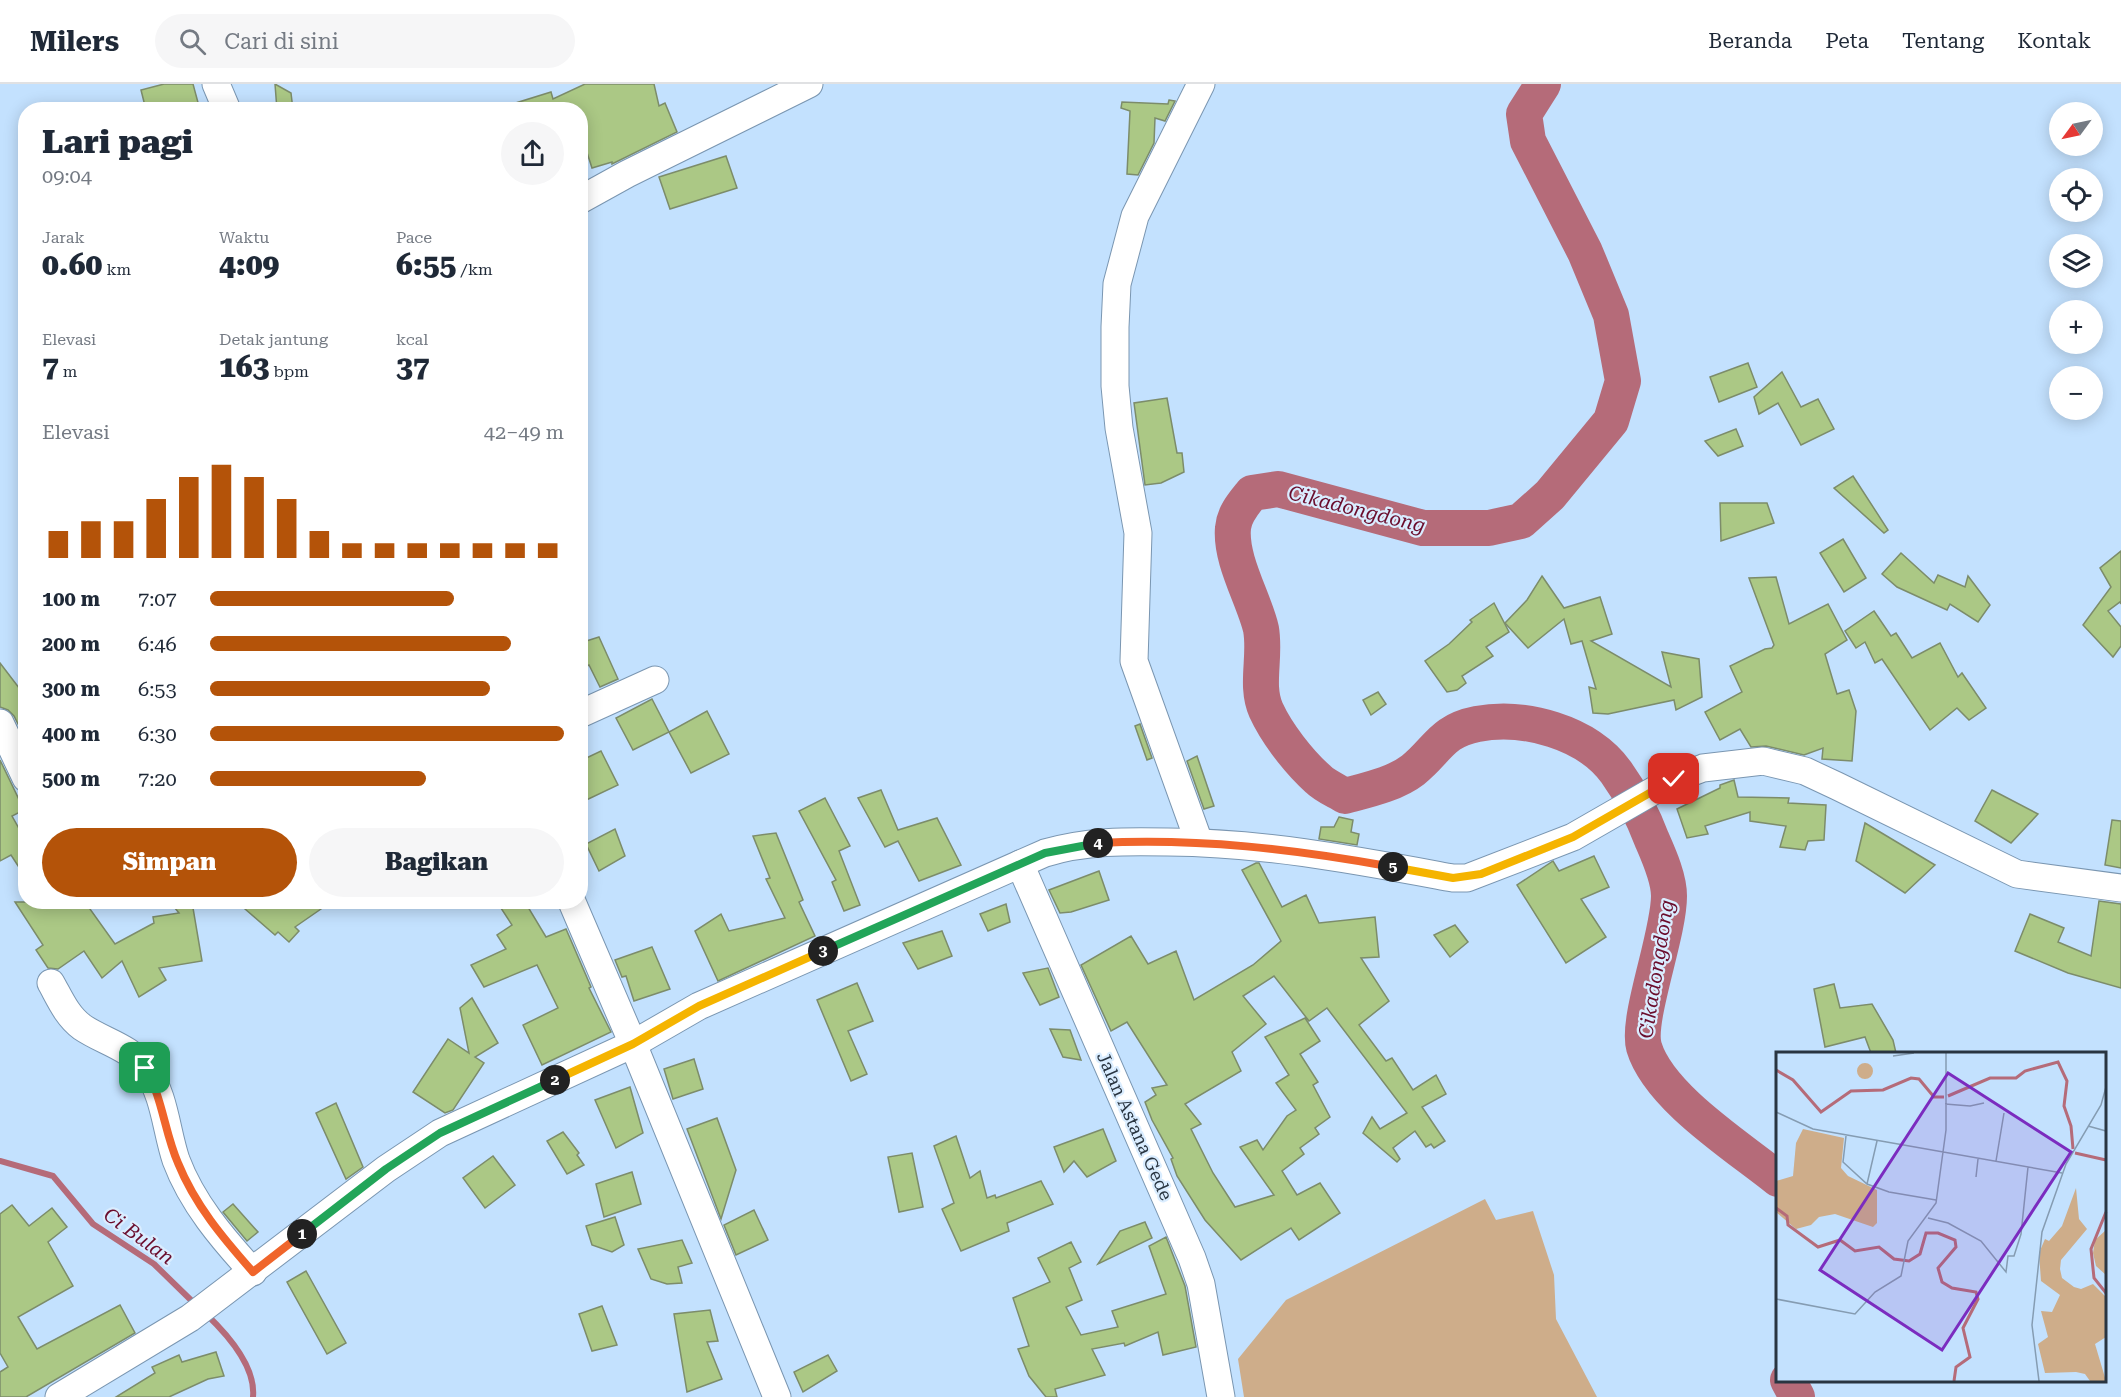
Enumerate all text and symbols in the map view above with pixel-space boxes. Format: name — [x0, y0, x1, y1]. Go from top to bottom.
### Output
search box — [155, 14, 575, 68]
text: Milers — [30, 25, 119, 58]
icon: search — [176, 25, 209, 58]
text: Cari di sini — [224, 29, 339, 54]
text: Beranda — [1708, 29, 1792, 53]
text: Peta — [1825, 29, 1869, 53]
text: Tentang — [1902, 29, 1984, 53]
text: Kontak — [2017, 29, 2091, 53]
north arrow — [2049, 102, 2103, 156]
map controls — [2049, 102, 2103, 420]
text: Lari pagi — [42, 122, 193, 161]
button: share — [501, 122, 564, 185]
text: 09:04 — [42, 164, 92, 188]
button: locate — [2049, 168, 2103, 222]
text: Jarak — [42, 228, 85, 247]
text: Waktu — [219, 228, 269, 247]
text: Pace — [396, 228, 432, 247]
button: layers — [2049, 234, 2103, 288]
text: 0.60 — [42, 247, 102, 282]
text: 4:09 — [219, 247, 279, 282]
text: 6:55 — [396, 247, 456, 282]
text: km — [102, 260, 131, 279]
text: /km — [456, 260, 493, 279]
button: + — [2049, 300, 2103, 354]
text: Elevasi — [42, 330, 96, 349]
text: Detak jantung — [219, 330, 328, 349]
text: kcal — [396, 330, 428, 349]
text: 7 — [42, 349, 59, 384]
text: 163 — [219, 349, 269, 384]
text: 37 — [396, 349, 430, 384]
text: m — [59, 362, 77, 381]
text: bpm — [269, 362, 309, 381]
button: − — [2049, 366, 2103, 420]
text: Elevasi — [42, 420, 110, 444]
text: 42–49 m — [484, 420, 564, 444]
water label: Cikadongdong — [1286, 480, 1428, 538]
text: 100 m — [42, 587, 100, 611]
text: 7:07 — [138, 587, 177, 611]
text: 200 m — [42, 632, 100, 656]
text: 6:46 — [138, 632, 177, 656]
text: 300 m — [42, 677, 100, 701]
text: 6:53 — [138, 677, 177, 701]
text: 400 m — [42, 722, 100, 746]
text: 6:30 — [138, 722, 177, 746]
pin — [1648, 753, 1699, 804]
icon: check — [1657, 762, 1690, 795]
text: 500 m — [42, 767, 100, 791]
text: 7:20 — [138, 767, 177, 791]
button: Simpan — [42, 828, 297, 897]
button: Bagikan — [309, 828, 564, 897]
pin: 4 — [1083, 828, 1113, 858]
text: 4 — [1094, 833, 1102, 852]
pin: 5 — [1378, 852, 1408, 882]
text: 5 — [1389, 857, 1397, 876]
water label: Cikadongdong — [1633, 898, 1679, 1040]
pin: 3 — [808, 936, 838, 966]
text: 3 — [819, 941, 827, 960]
pin — [119, 1042, 170, 1093]
street label: Jalan Astana Gede — [1093, 1048, 1177, 1204]
icon: arrive — [128, 1051, 161, 1084]
inset map — [1776, 1052, 2106, 1382]
pin: 2 — [540, 1065, 570, 1095]
text: 2 — [551, 1070, 559, 1089]
water label: Ci Bulan — [99, 1202, 179, 1270]
pin: 1 — [287, 1219, 317, 1249]
text: 1 — [298, 1224, 306, 1243]

